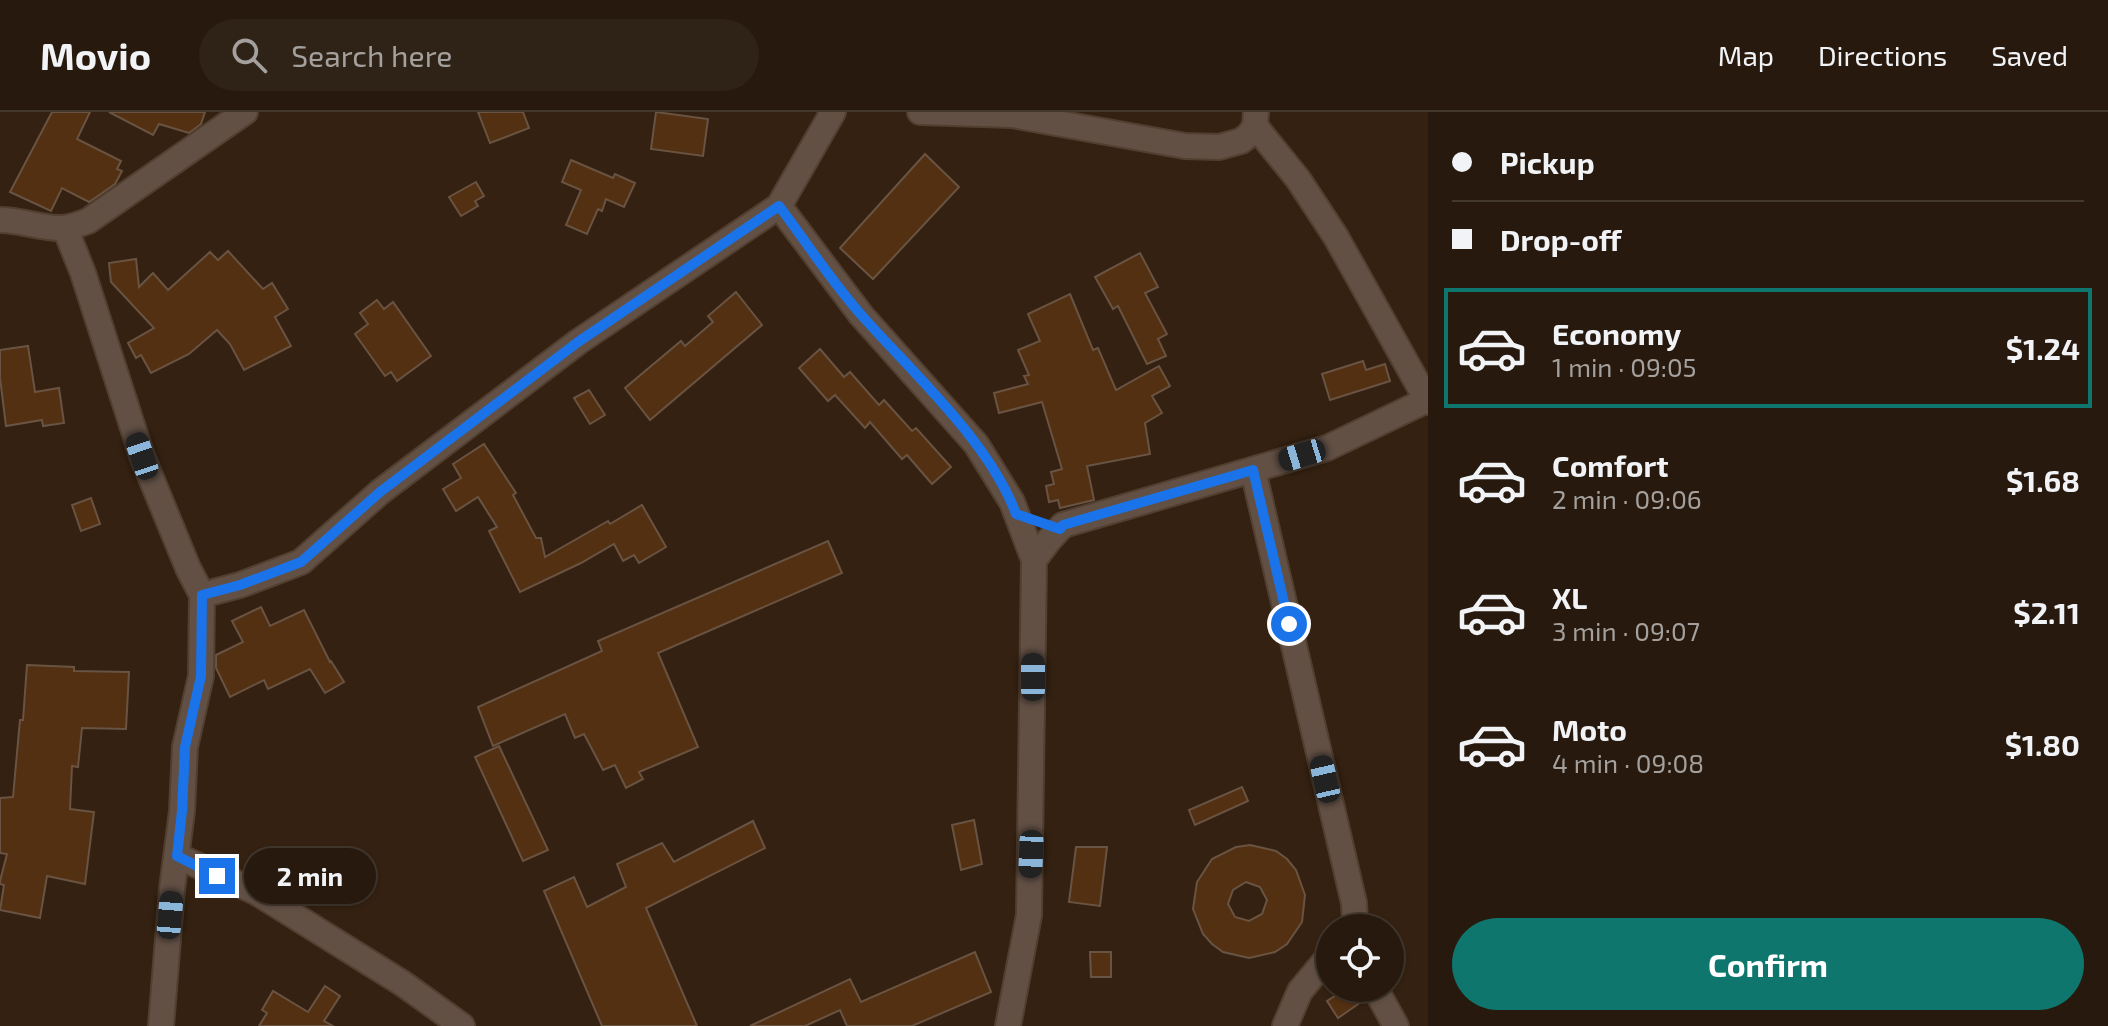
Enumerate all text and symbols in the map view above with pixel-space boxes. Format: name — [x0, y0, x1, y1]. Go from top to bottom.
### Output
search box — [199, 19, 759, 91]
text: Movio — [40, 32, 151, 78]
icon: search — [227, 33, 271, 77]
text: Search here — [291, 37, 452, 73]
text: Map — [1718, 38, 1774, 72]
text: Directions — [1818, 38, 1947, 72]
text: Saved — [1991, 38, 2068, 72]
text: Pickup — [1500, 144, 1595, 180]
text: Drop-off — [1500, 221, 1622, 257]
icon: car — [1456, 312, 1528, 384]
text: Economy — [1552, 315, 1681, 351]
text: $1.24 — [2006, 330, 2080, 366]
text: 1 min · 09:05 — [1552, 351, 1697, 382]
car — [123, 429, 161, 483]
car — [1276, 437, 1328, 473]
icon: car — [1456, 444, 1528, 516]
text: Comfort — [1552, 447, 1669, 483]
text: $1.68 — [2006, 462, 2080, 498]
text: 2 min · 09:06 — [1552, 483, 1702, 514]
icon: car — [1456, 576, 1528, 648]
text: XL — [1552, 579, 1587, 615]
text: $2.11 — [2013, 594, 2080, 630]
route start — [1271, 606, 1307, 642]
text: 3 min · 09:07 — [1552, 615, 1700, 646]
car — [1021, 653, 1045, 701]
icon: car — [1456, 708, 1528, 780]
text: Moto — [1552, 711, 1627, 747]
text: $1.80 — [2005, 726, 2080, 762]
text: 4 min · 09:08 — [1552, 747, 1704, 778]
car — [1308, 753, 1342, 805]
car — [1018, 830, 1044, 878]
callout: 2 min — [245, 848, 377, 904]
route end — [199, 858, 235, 894]
text: 2 min — [277, 860, 343, 891]
car — [156, 890, 184, 940]
map controls — [1316, 914, 1404, 1002]
button: locate — [1316, 914, 1404, 1002]
button: Confirm — [1452, 918, 2084, 1010]

